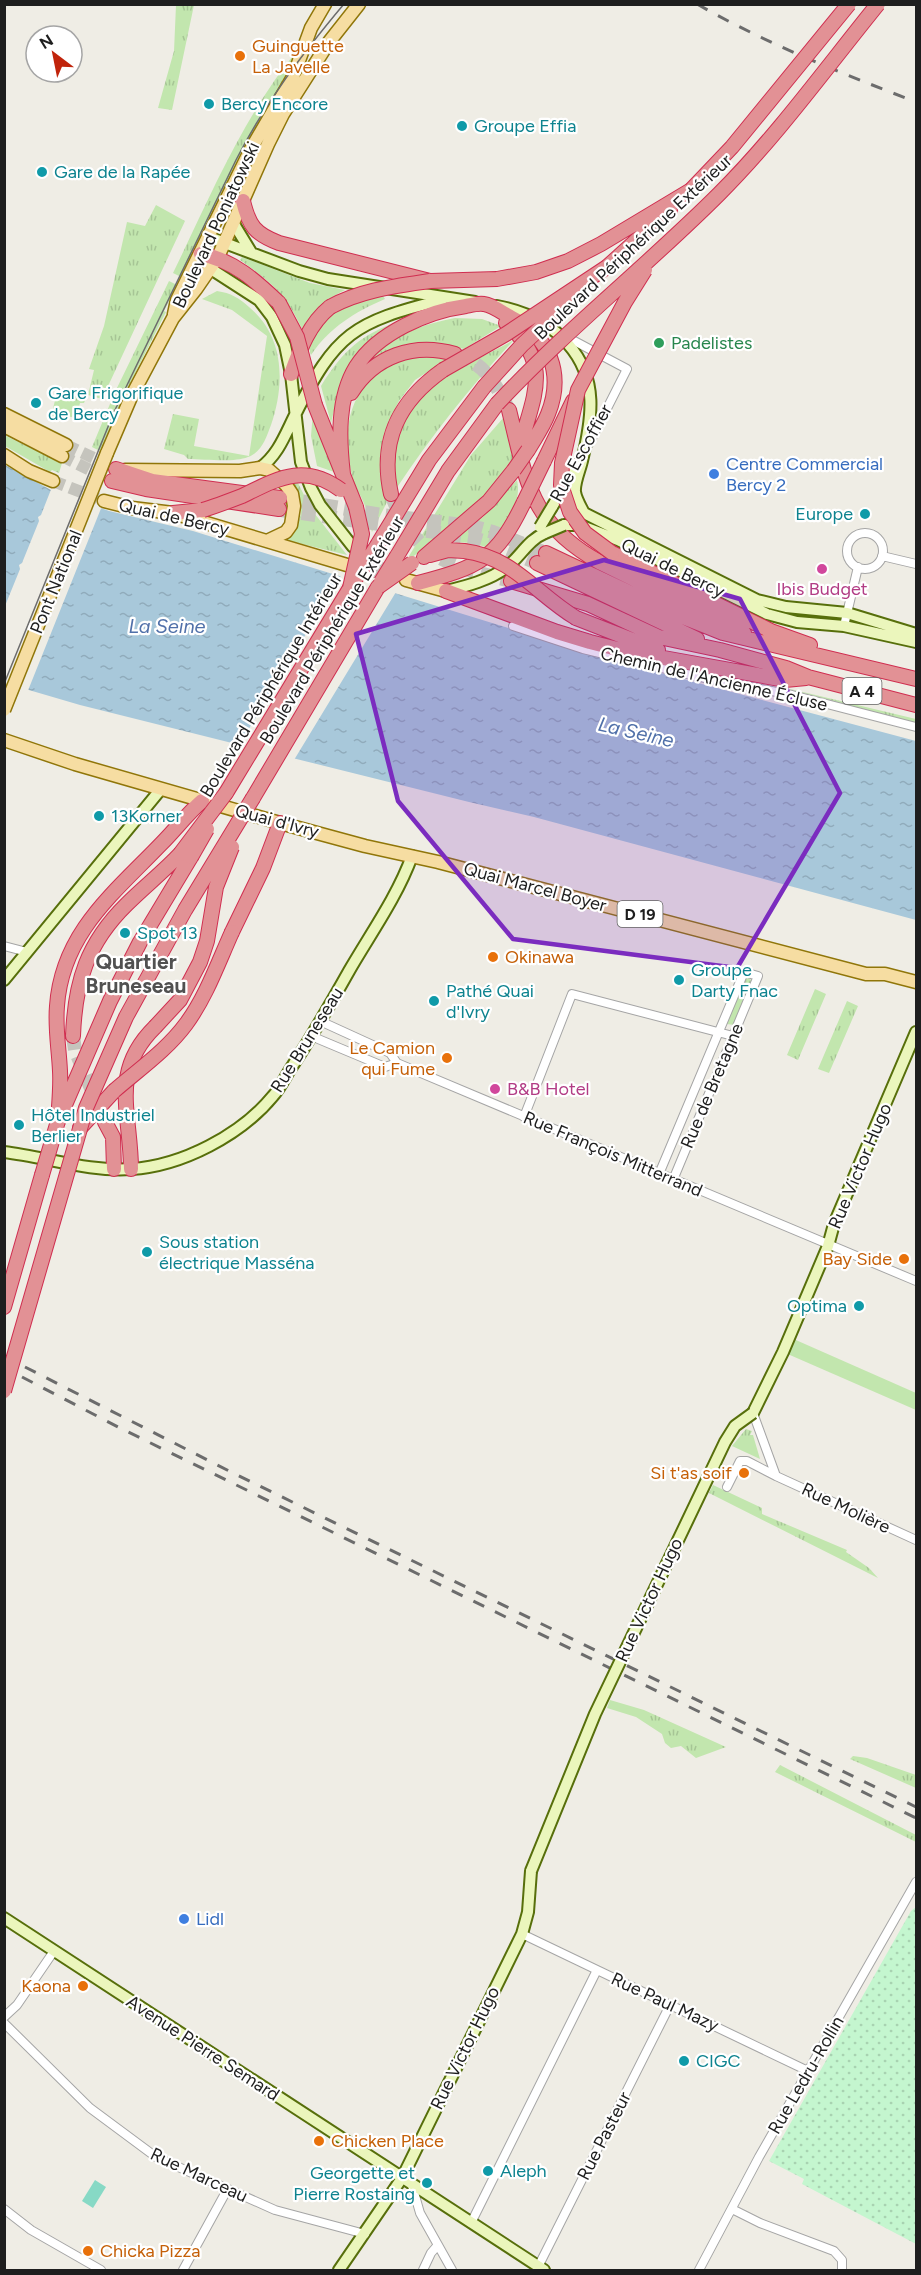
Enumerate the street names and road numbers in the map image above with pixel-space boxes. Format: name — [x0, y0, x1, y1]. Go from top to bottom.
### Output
street label: Boulevard Poniatowski — [168, 138, 264, 312]
street label: Boulevard Périphérique Extérieur — [530, 150, 736, 344]
street label: Rue Escoffier — [545, 400, 617, 506]
street label: Quai de Bercy — [117, 494, 232, 540]
street label: Boulevard Périphérique Extérieur — [255, 512, 409, 748]
street label: Pont National — [25, 527, 87, 637]
street label: Quai de Bercy — [618, 533, 729, 603]
street label: Boulevard Périphérique Intérieur — [195, 569, 347, 801]
street label: Chemin de l'Ancienne Écluse — [598, 642, 830, 716]
road number: A 4 — [842, 678, 882, 704]
street label: Quai d'Ivry — [233, 799, 322, 843]
street label: Quai Marcel Boyer — [461, 857, 609, 917]
road number: D 19 — [618, 901, 662, 927]
street label: Rue Bruneseau — [266, 983, 348, 1097]
street label: Rue de Bretagne — [676, 1020, 748, 1152]
street label: Rue Victor Hugo — [824, 1100, 896, 1232]
street label: Rue François Mitterrand — [520, 1106, 706, 1202]
street label: Rue Molière — [798, 1478, 894, 1538]
street label: Rue Victor Hugo — [611, 1535, 687, 1665]
street label: Rue Paul Mazy — [608, 1967, 723, 2037]
street label: Rue Victor Hugo — [426, 1983, 504, 2113]
street label: Avenue Pierre Semard — [122, 1990, 284, 2106]
street label: Rue Ledru-Rollin — [763, 2012, 849, 2138]
street label: Rue Pasteur — [572, 2088, 636, 2184]
street label: Rue Marceau — [147, 2143, 251, 2207]

